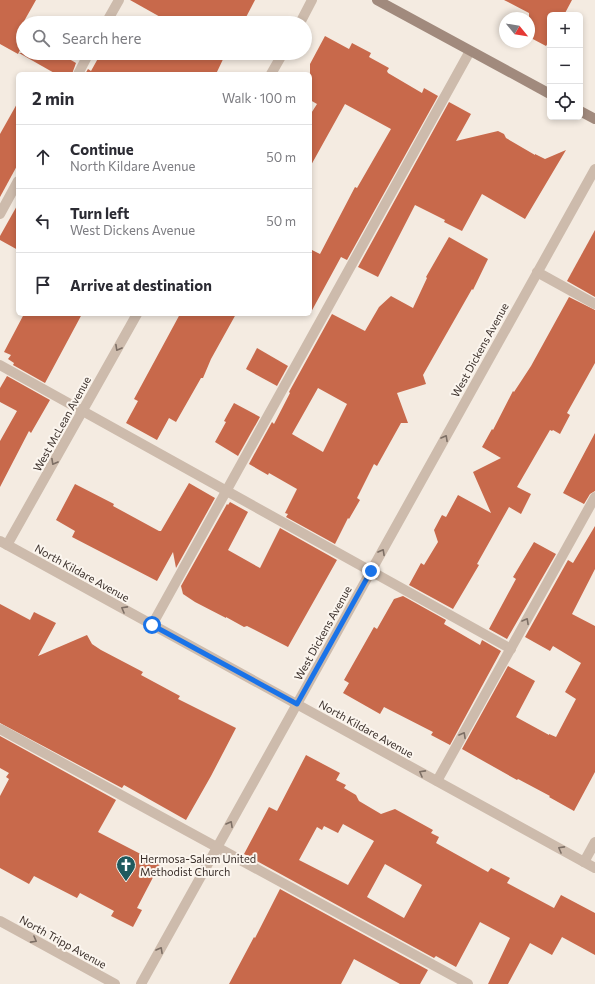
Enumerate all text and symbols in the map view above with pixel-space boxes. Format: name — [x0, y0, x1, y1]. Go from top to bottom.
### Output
north arrow — [499, 12, 535, 48]
map controls — [547, 12, 583, 120]
button: + — [547, 12, 583, 48]
search box — [16, 16, 312, 60]
icon: search — [30, 27, 52, 49]
text: Search here — [62, 29, 141, 47]
button: − — [547, 48, 583, 84]
button: locate — [547, 84, 583, 120]
text: 2 min — [32, 88, 74, 109]
text: Walk · 100 m — [222, 90, 296, 106]
text: Continue — [70, 140, 134, 158]
icon: ahead — [32, 146, 54, 168]
text: 50 m — [266, 149, 296, 165]
text: North Kildare Avenue — [70, 158, 195, 174]
text: Turn left — [70, 204, 129, 222]
icon: left — [32, 210, 54, 232]
text: 50 m — [266, 213, 296, 229]
text: West Dickens Avenue — [70, 222, 195, 238]
icon: arrive — [32, 274, 54, 296]
text: Arrive at destination — [70, 276, 212, 294]
street label: West Dickens Avenue — [448, 300, 511, 399]
one-way arrow — [115, 344, 122, 351]
street label: West McLean Avenue — [30, 374, 93, 474]
one-way arrow — [441, 435, 448, 442]
one-way arrow — [52, 457, 59, 465]
street label: North Kildare Avenue — [33, 541, 132, 604]
one-way arrow — [377, 548, 385, 556]
route end — [362, 562, 380, 580]
street label: West Dickens Avenue — [291, 583, 354, 682]
one-way arrow — [121, 607, 128, 614]
route start — [143, 616, 161, 634]
one-way arrow — [521, 618, 529, 625]
street label: North Kildare Avenue — [317, 697, 416, 760]
one-way arrow — [458, 732, 466, 739]
one-way arrow — [419, 770, 426, 778]
one-way arrow — [226, 821, 233, 828]
one-way arrow — [558, 846, 565, 853]
place label: Hermosa-Salem United Methodist Church — [140, 852, 256, 878]
church icon: Hermosa-Salem United Methodist Church — [115, 854, 137, 882]
street label: North Tripp Avenue — [18, 912, 109, 971]
one-way arrow — [30, 935, 37, 942]
one-way arrow — [155, 947, 163, 954]

